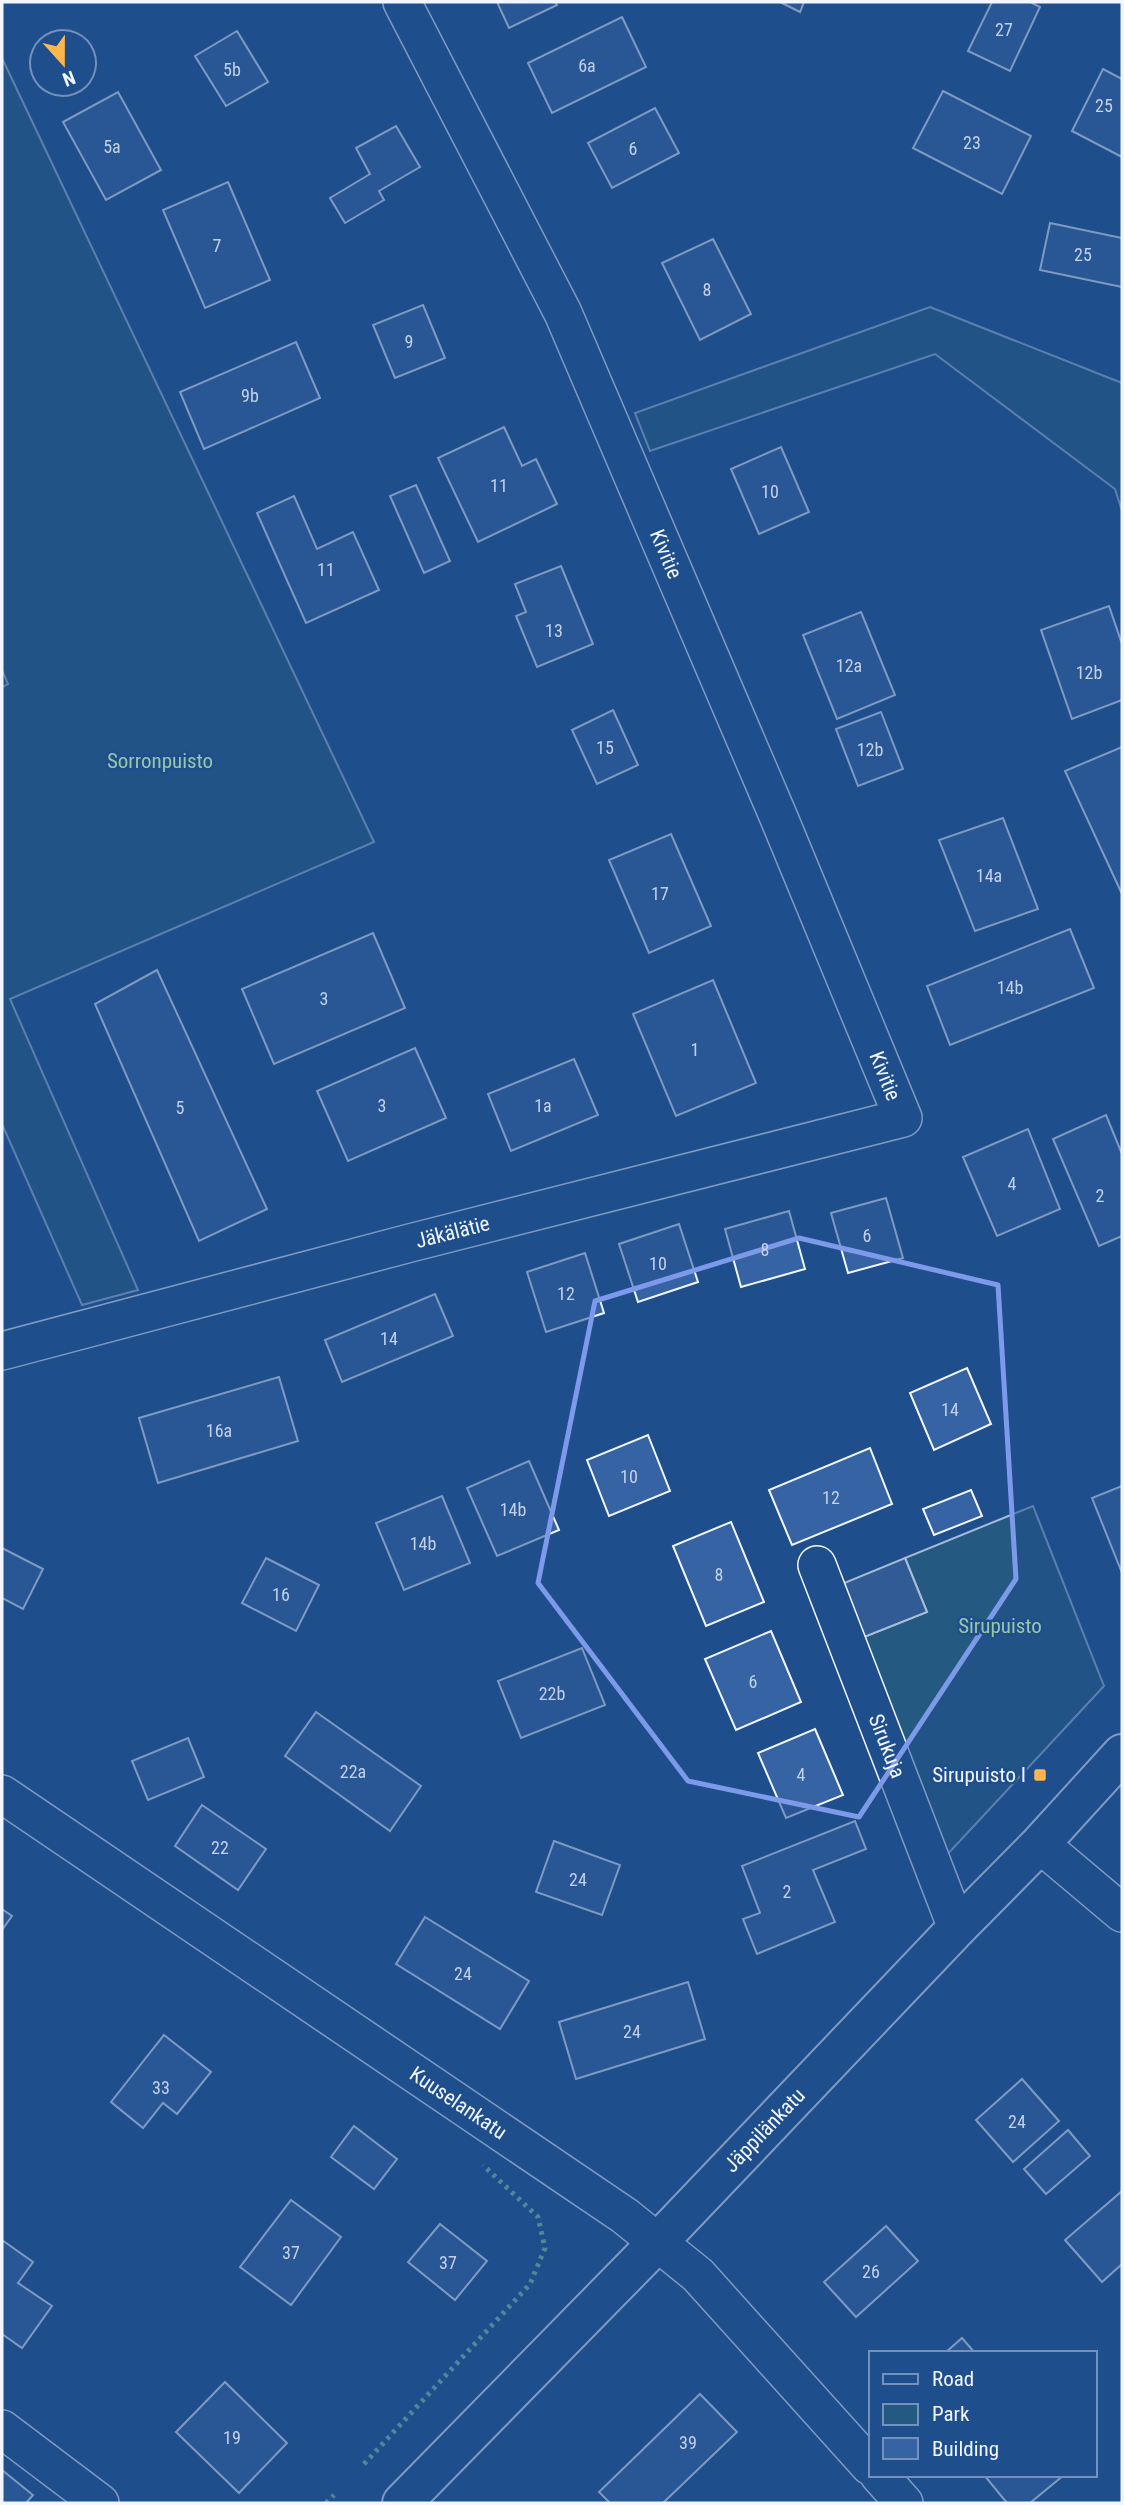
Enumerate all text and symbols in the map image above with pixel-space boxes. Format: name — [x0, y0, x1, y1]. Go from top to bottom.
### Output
house number: 27 — [995, 19, 1013, 40]
north arrow — [28, 28, 98, 98]
house number: 6a — [578, 55, 596, 76]
house number: 5b — [223, 59, 241, 80]
text: N — [59, 66, 78, 91]
house number: 25 — [1095, 95, 1113, 116]
house number: 23 — [963, 132, 981, 153]
house number: 5a — [103, 136, 121, 157]
house number: 6 — [629, 138, 637, 159]
house number: 7 — [213, 235, 222, 256]
house number: 25 — [1074, 244, 1092, 265]
house number: 8 — [703, 279, 711, 300]
house number: 9 — [405, 331, 413, 352]
house number: 9b — [241, 385, 259, 406]
house number: 11 — [490, 475, 508, 496]
house number: 10 — [761, 481, 779, 502]
street label: Kivitie — [645, 526, 687, 582]
house number: 11 — [317, 559, 335, 580]
house number: 13 — [545, 620, 563, 641]
house number: 12a — [836, 655, 862, 676]
house number: 12b — [1076, 662, 1102, 683]
house number: 15 — [596, 737, 614, 758]
house number: 12b — [857, 739, 883, 760]
park label: Sorronpuisto — [107, 749, 213, 773]
house number: 14a — [976, 865, 1002, 886]
house number: 17 — [651, 883, 669, 904]
house number: 14b — [997, 977, 1023, 998]
house number: 3 — [320, 988, 328, 1009]
house number: 1 — [691, 1039, 699, 1060]
street label: Kivitie — [864, 1048, 906, 1104]
house number: 3 — [378, 1095, 386, 1116]
house number: 1a — [534, 1095, 552, 1116]
house number: 5 — [176, 1097, 185, 1118]
house number: 4 — [1008, 1173, 1017, 1194]
house number: 2 — [1096, 1185, 1105, 1206]
street label: Jäkälätie — [413, 1211, 492, 1253]
house number: 6 — [863, 1225, 871, 1246]
house number: 8 — [761, 1239, 769, 1260]
house number: 10 — [649, 1253, 667, 1274]
house number: 12 — [557, 1283, 575, 1304]
house number: 14 — [380, 1328, 398, 1349]
house number: 14 — [941, 1399, 959, 1420]
house number: 16a — [206, 1420, 232, 1441]
house number: 10 — [620, 1466, 638, 1487]
house number: 12 — [822, 1487, 840, 1508]
house number: 14b — [500, 1499, 526, 1520]
house number: 14b — [410, 1533, 436, 1554]
house number: 8 — [715, 1564, 723, 1585]
house number: 16 — [272, 1584, 290, 1605]
park label: Sirupuisto — [958, 1614, 1042, 1638]
house number: 6 — [749, 1671, 757, 1692]
house number: 22b — [539, 1683, 565, 1704]
street label: Sirukuja — [864, 1711, 910, 1781]
house number: 22a — [340, 1761, 366, 1782]
place label: Sirupuisto I — [932, 1763, 1026, 1787]
house number: 4 — [797, 1764, 806, 1785]
marker: Sirupuisto I — [1032, 1767, 1048, 1783]
house number: 22 — [211, 1837, 229, 1858]
house number: 24 — [569, 1869, 587, 1890]
house number: 2 — [783, 1881, 792, 1902]
house number: 24 — [454, 1963, 472, 1984]
house number: 24 — [623, 2021, 641, 2042]
street label: Kuuselankatu — [405, 2062, 511, 2144]
house number: 33 — [152, 2077, 170, 2098]
street label: Jäppilänkatu — [719, 2083, 810, 2177]
house number: 24 — [1008, 2111, 1026, 2132]
house number: 37 — [282, 2242, 300, 2263]
house number: 37 — [439, 2252, 457, 2273]
house number: 26 — [862, 2261, 880, 2282]
legend — [869, 2351, 1096, 2477]
text: Road — [932, 2367, 974, 2391]
text: Park — [932, 2402, 970, 2426]
house number: 19 — [223, 2427, 241, 2448]
house number: 39 — [679, 2432, 697, 2453]
text: Building — [932, 2437, 999, 2461]

